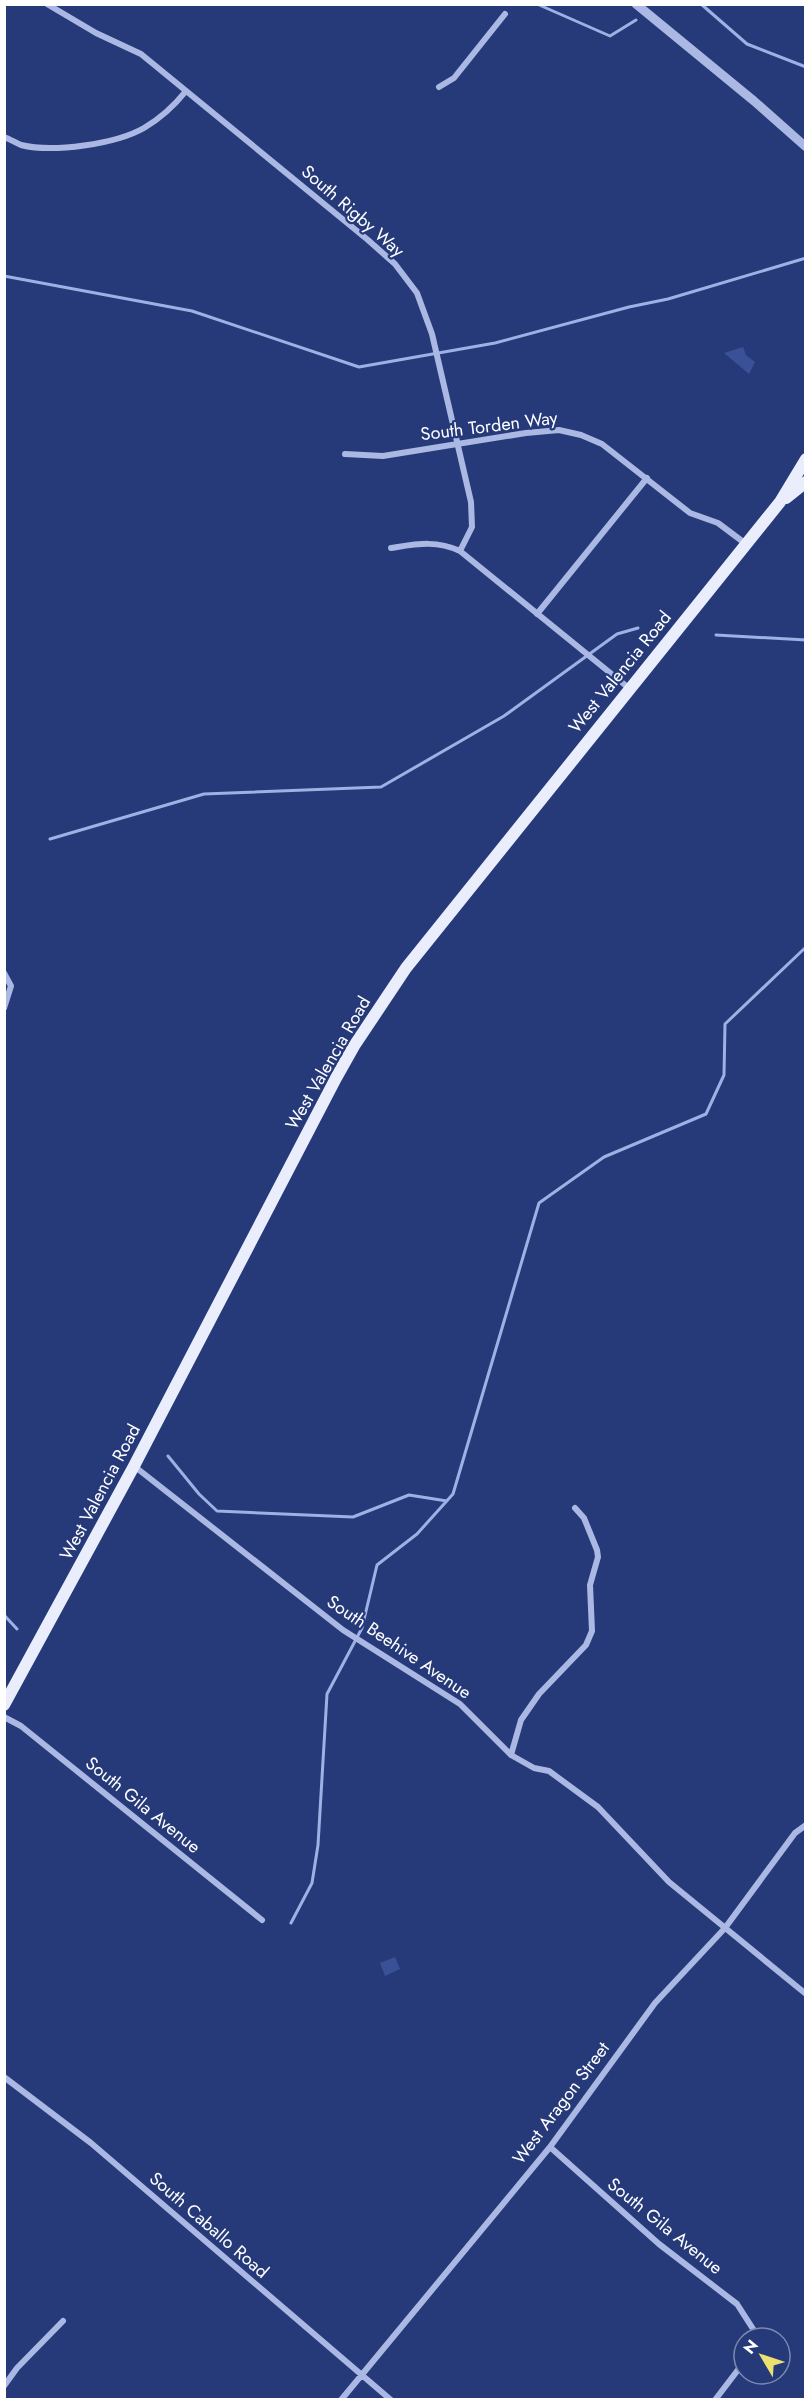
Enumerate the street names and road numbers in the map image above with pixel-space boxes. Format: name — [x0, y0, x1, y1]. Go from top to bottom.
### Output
street label: South Rigby Way — [296, 159, 410, 263]
street label: South Torden Way — [419, 405, 559, 447]
street label: West Valencia Road — [563, 605, 677, 739]
street label: West Valencia Road — [279, 991, 377, 1135]
street label: West Valencia Road — [53, 1420, 147, 1564]
street label: South Beehive Avenue — [322, 1589, 476, 1705]
street label: South Gila Avenue — [80, 1750, 206, 1860]
street label: West Aragon Street — [506, 2036, 616, 2170]
street label: South Caballo Road — [144, 2166, 274, 2284]
street label: South Gila Avenue — [602, 2171, 728, 2281]

